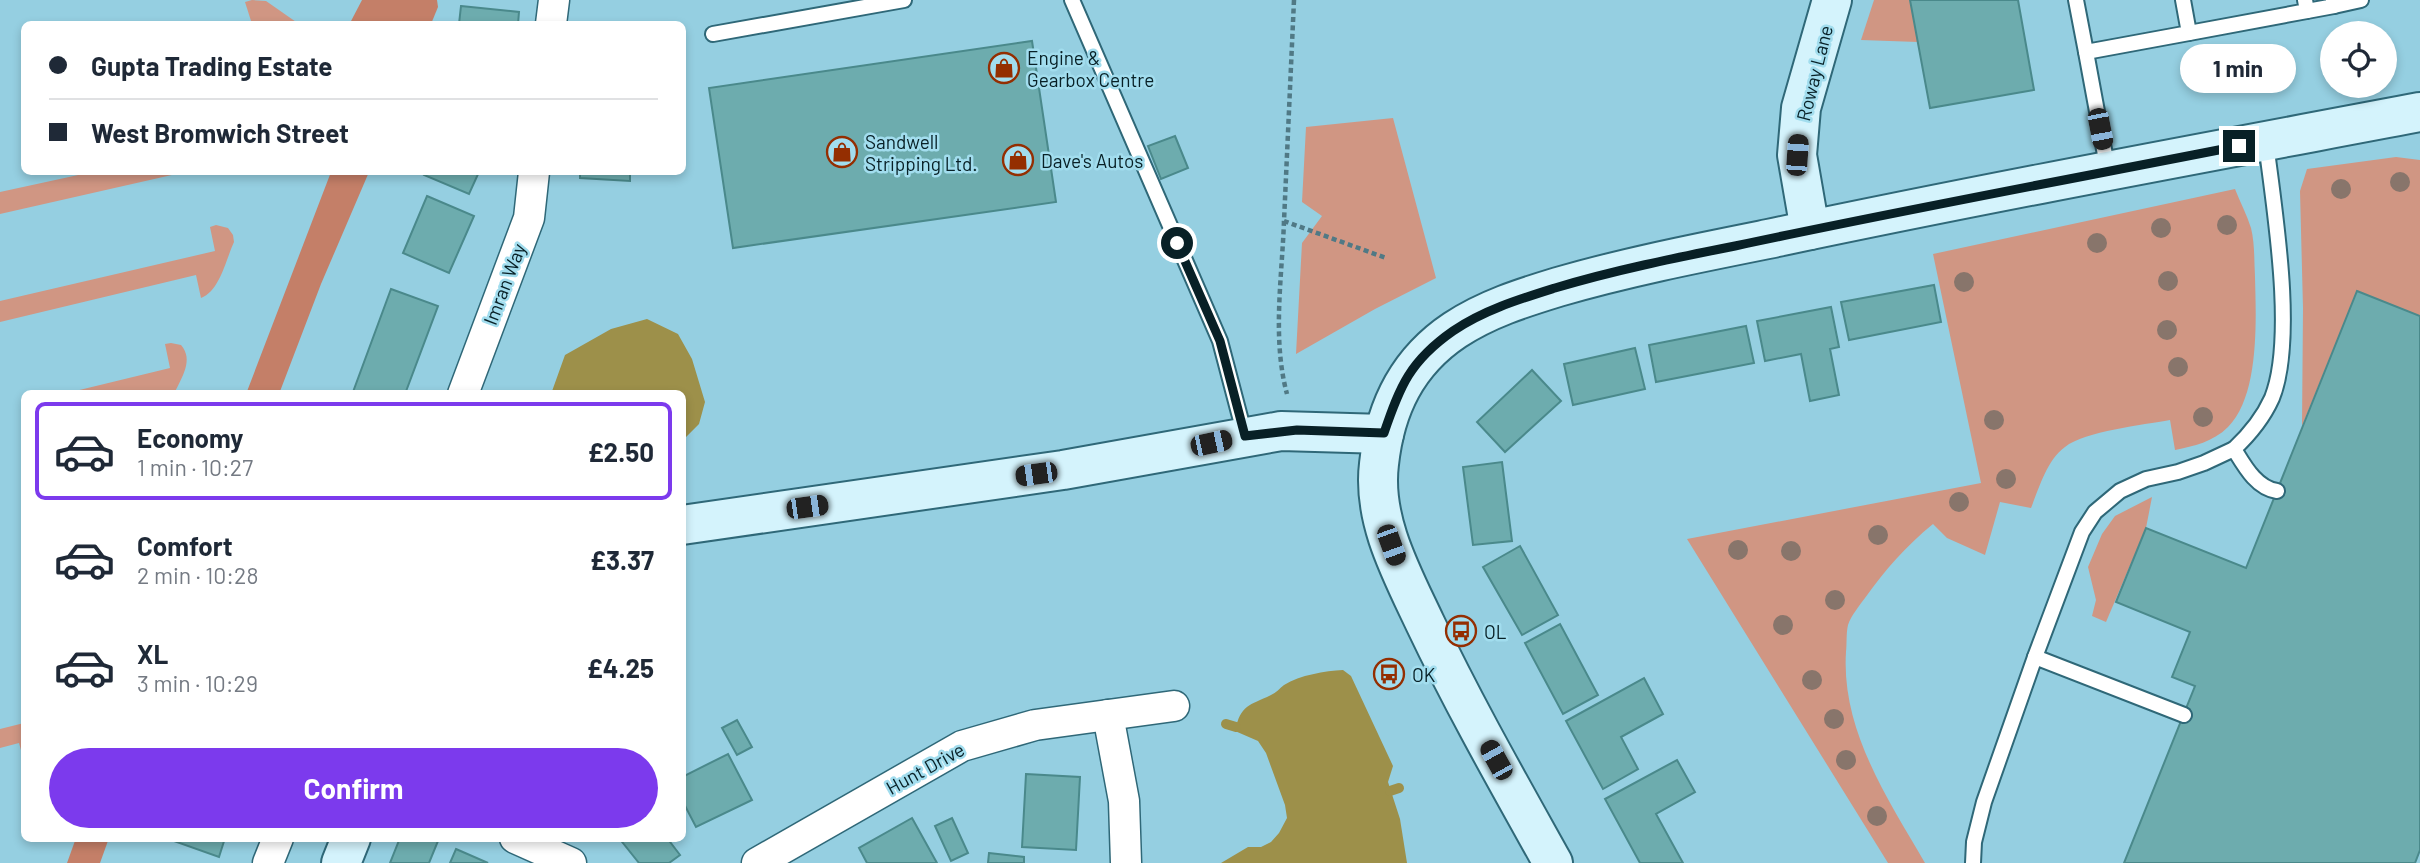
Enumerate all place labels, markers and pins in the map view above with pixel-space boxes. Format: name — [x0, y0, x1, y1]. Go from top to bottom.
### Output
place label: Engine & Gearbox Centre — [1027, 46, 1154, 91]
shop icon: Engine & Gearbox Centre — [987, 51, 1021, 85]
place label: Sandwell Stripping Ltd. — [865, 130, 978, 175]
shop icon: Sandwell Stripping Ltd. — [825, 135, 859, 169]
shop icon: Dave's Autos — [1001, 143, 1035, 177]
place label: Dave's Autos — [1041, 149, 1144, 172]
bus stop icon: OL — [1444, 614, 1478, 648]
place label: OL — [1484, 620, 1507, 643]
bus stop icon: OK — [1372, 657, 1406, 691]
place label: OK — [1412, 663, 1436, 686]

